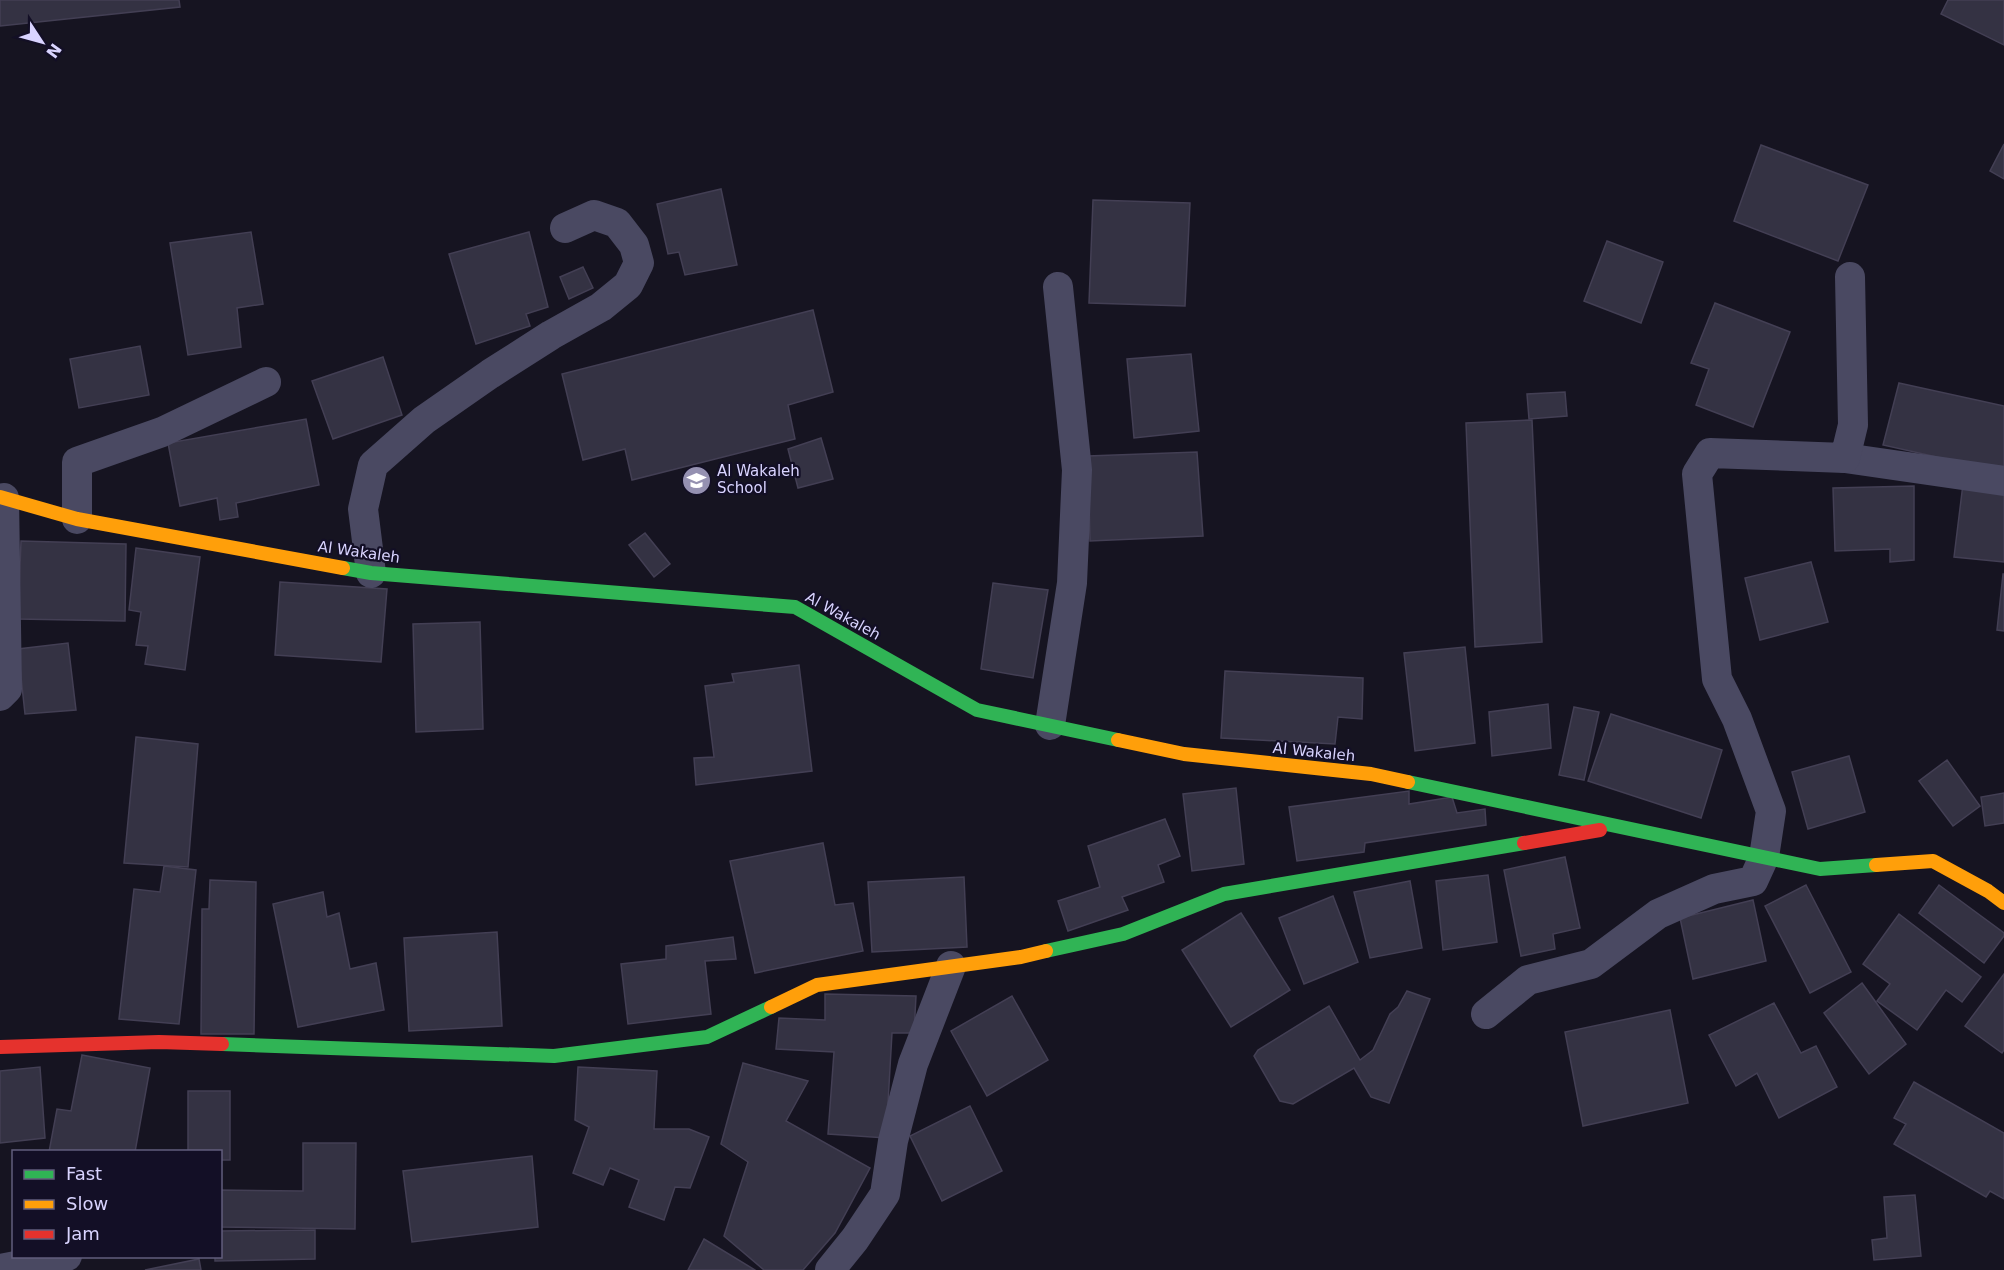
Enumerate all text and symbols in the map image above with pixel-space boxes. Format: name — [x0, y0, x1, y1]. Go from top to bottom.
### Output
north arrow — [12, 12, 72, 72]
text: N — [42, 40, 65, 62]
place label: Al Wakaleh School — [717, 462, 800, 497]
school or university icon: Al Wakaleh School — [680, 464, 712, 496]
street label: Al Wakaleh — [317, 537, 401, 567]
street label: Al Wakaleh — [802, 588, 884, 644]
street label: Al Wakaleh — [1272, 739, 1356, 765]
legend — [12, 1150, 222, 1258]
text: Fast — [66, 1163, 102, 1184]
text: Slow — [66, 1193, 108, 1214]
text: Jam — [65, 1223, 100, 1244]

